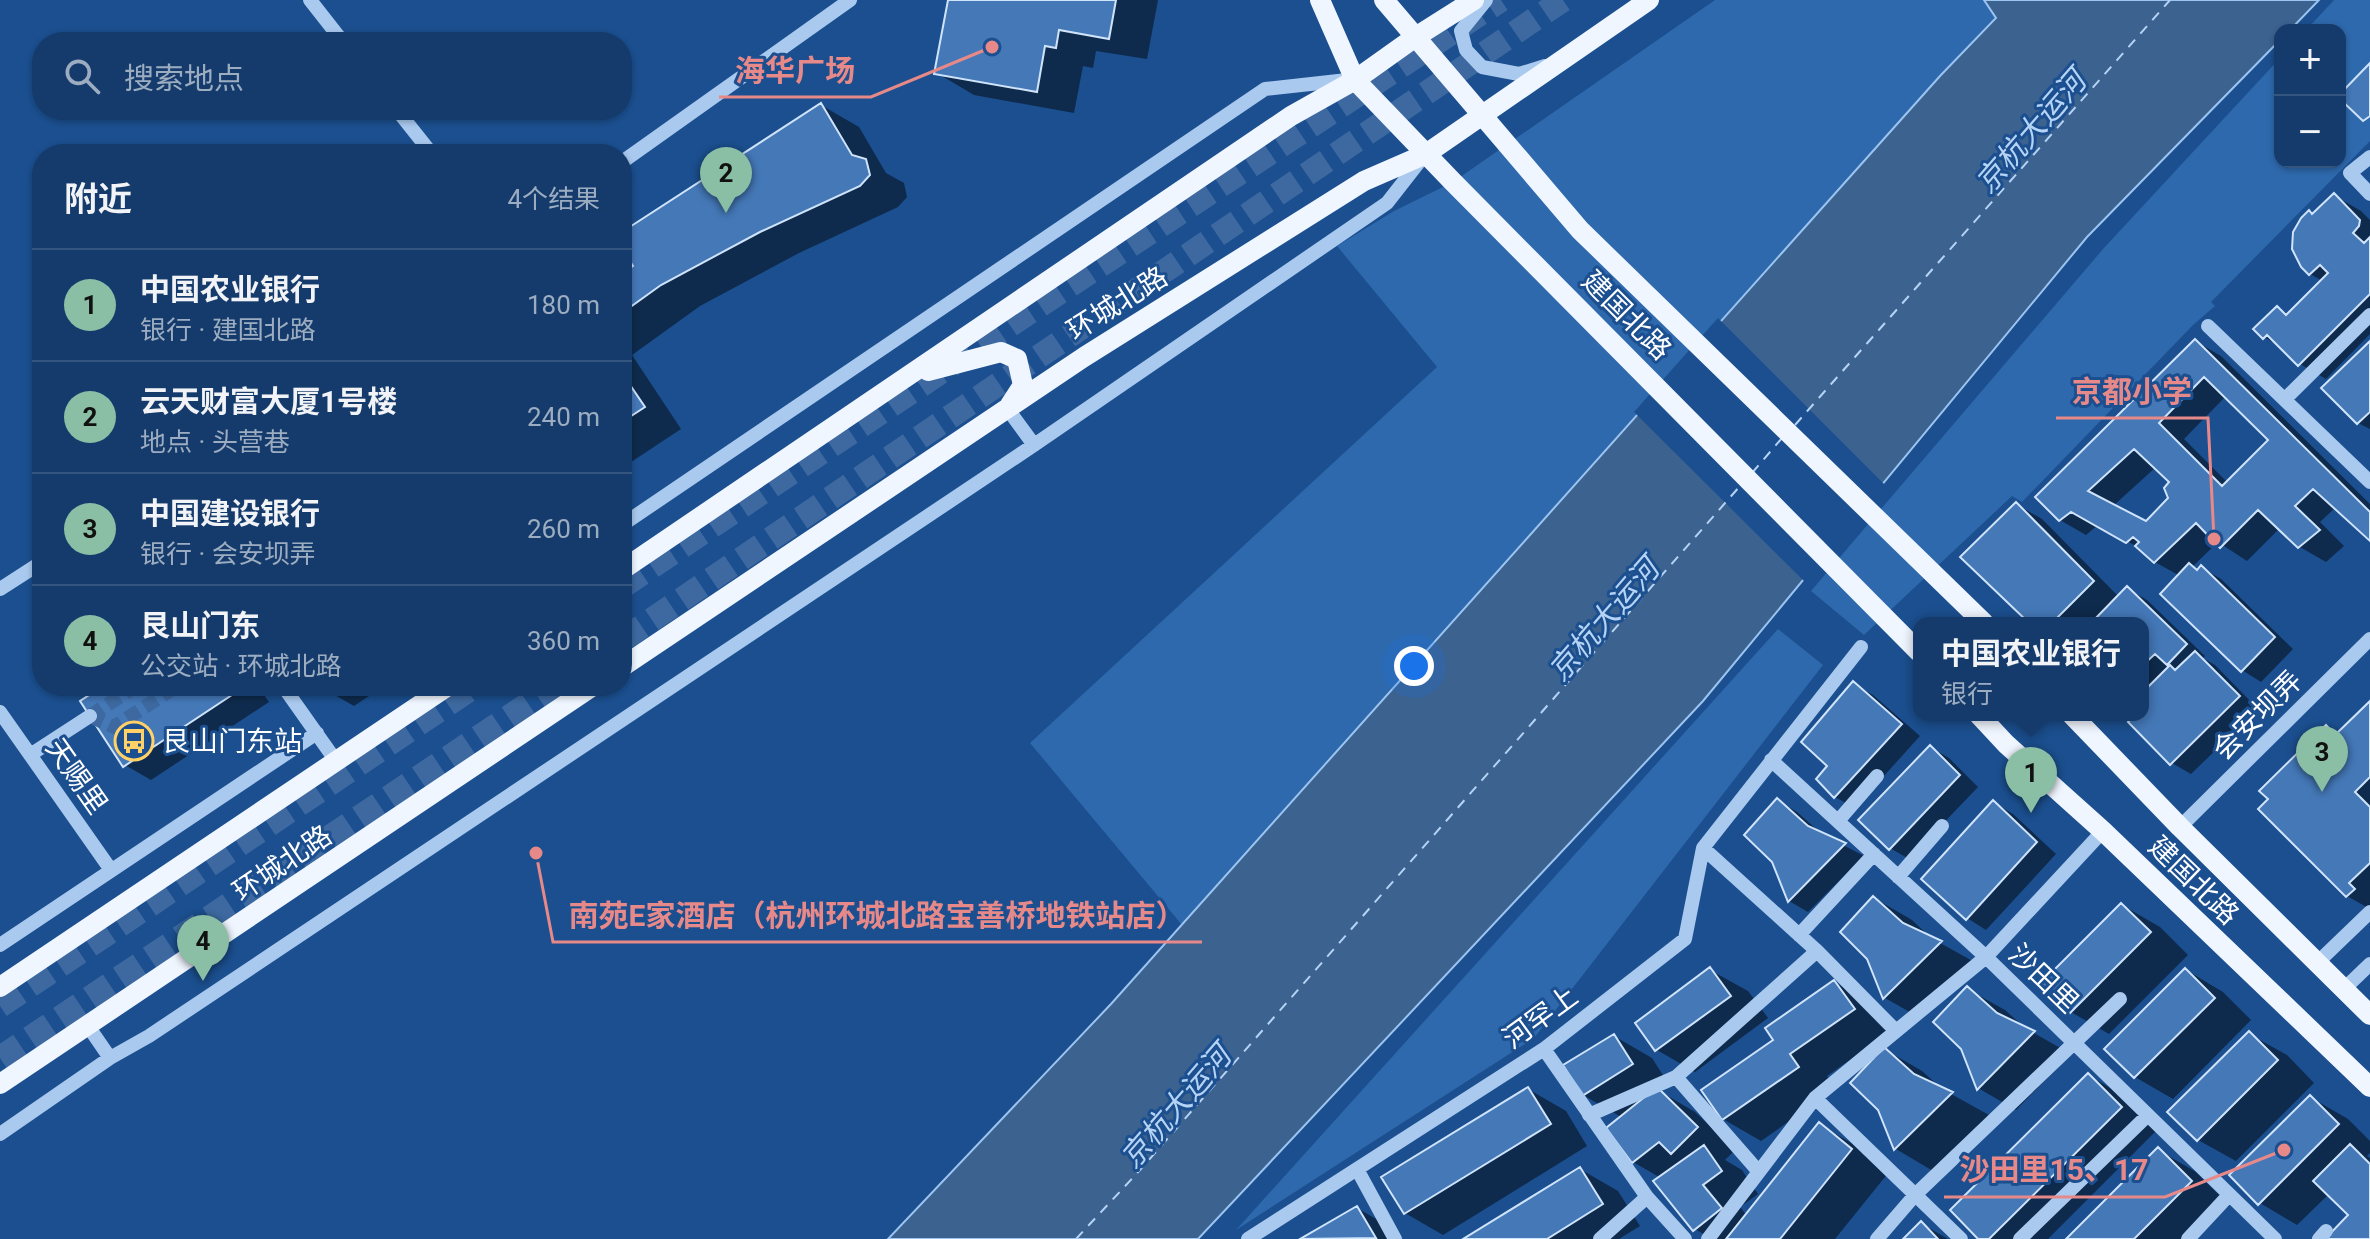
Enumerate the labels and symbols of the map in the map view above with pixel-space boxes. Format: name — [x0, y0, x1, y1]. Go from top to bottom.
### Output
callout: 海华广场 — [719, 43, 871, 97]
text: 海华广场 — [735, 53, 855, 88]
water label: 京杭大运河 — [1968, 60, 2096, 200]
pin: 2 — [700, 147, 752, 213]
street label: 环城北路 — [1061, 260, 1174, 347]
street label: 建国北路 — [1575, 264, 1678, 367]
callout: 京都小学 — [2056, 364, 2208, 418]
text: 京都小学 — [2072, 374, 2192, 409]
water label: 京杭大运河 — [1541, 548, 1669, 688]
your location — [1394, 646, 1434, 686]
street label: 会安坝弄 — [2206, 664, 2309, 767]
bus stop icon: 艮山门东站 — [113, 720, 155, 762]
place label: 艮山门东站 — [162, 725, 302, 758]
pin: 3 — [2296, 726, 2348, 792]
street label: 天赐里 — [39, 732, 114, 820]
pin: 1 — [2005, 747, 2057, 813]
street label: 环城北路 — [227, 818, 338, 908]
street label: 建国北路 — [2142, 830, 2245, 931]
callout: 南苑E家酒店（杭州环城北路宝善桥地铁站店） — [553, 888, 1202, 942]
text: 南苑E家酒店（杭州环城北路宝善桥地铁站店） — [569, 898, 1185, 933]
pin: 4 — [177, 915, 229, 981]
street label: 沙田里 — [2002, 937, 2085, 1019]
street label: 河罕上 — [1497, 979, 1584, 1055]
water label: 京杭大运河 — [1113, 1035, 1241, 1175]
callout: 沙田里15、17 — [1944, 1143, 2165, 1197]
text: 沙田里15、17 — [1960, 1152, 2148, 1187]

